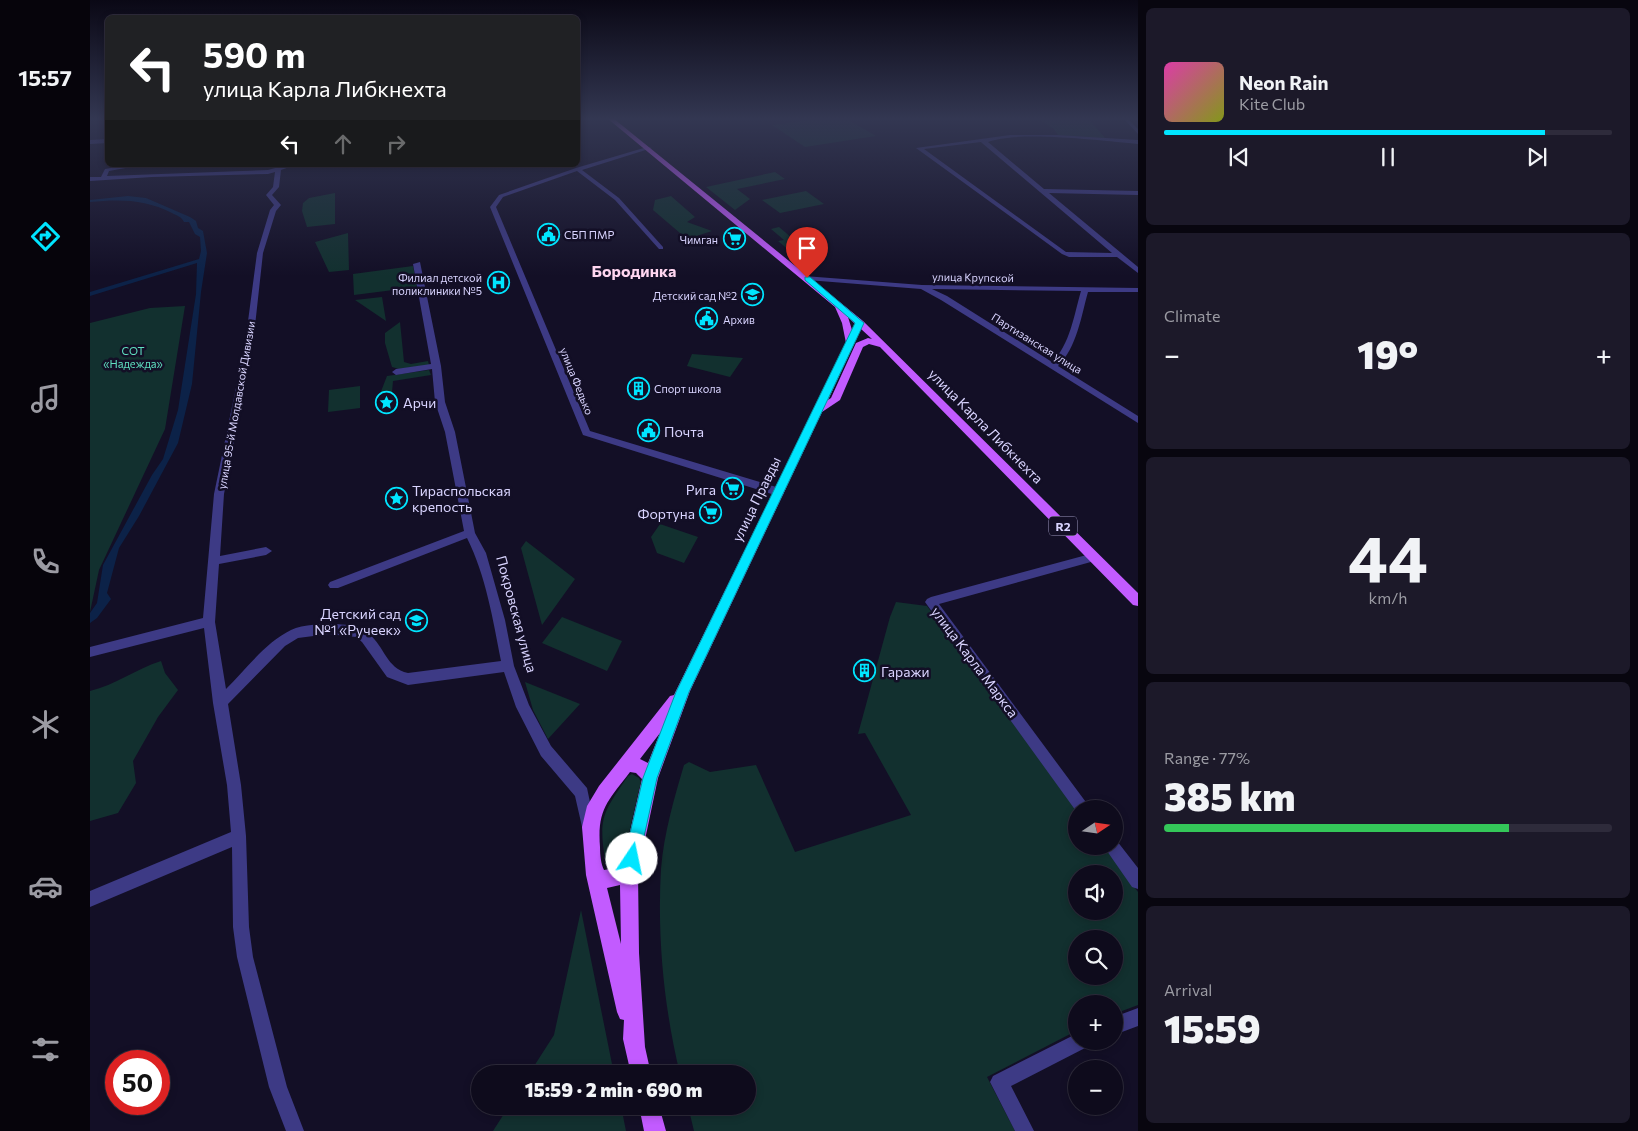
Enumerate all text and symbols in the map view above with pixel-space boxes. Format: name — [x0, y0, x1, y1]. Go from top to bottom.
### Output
text: 590 m — [203, 32, 305, 75]
icon: left — [120, 35, 185, 100]
text: 15:57 — [18, 64, 72, 91]
text: Neon Rain — [1239, 71, 1329, 94]
text: улица Карла Либкнехта — [203, 75, 447, 102]
text: Kite Club — [1239, 94, 1305, 113]
icon: left — [276, 130, 304, 158]
icon: ahead — [329, 130, 357, 158]
icon: right — [382, 130, 410, 158]
icon: previous — [1225, 143, 1253, 171]
icon: pause — [1374, 143, 1402, 171]
icon: next — [1523, 143, 1551, 171]
icon: directions — [28, 219, 63, 254]
public building icon: СБП ПМР — [536, 222, 560, 246]
supermarket icon: Чимган — [722, 227, 746, 251]
pin — [786, 227, 828, 278]
place label: СБП ПМР — [564, 228, 614, 241]
place label: Чимган — [680, 233, 718, 246]
icon: arrive — [793, 234, 821, 262]
district label: Бородинка — [592, 261, 676, 280]
street label: улица Крупской — [932, 270, 1014, 284]
place label: Филиал детской поликлиники №5 — [392, 271, 482, 297]
hospital icon: Филиал детской поликлиники №5 — [486, 271, 510, 295]
school or university icon: Детский сад №2 — [741, 283, 765, 307]
place label: Детский сад №2 — [653, 289, 737, 302]
text: Climate — [1164, 306, 1220, 325]
public building icon: Архив — [695, 307, 719, 331]
street label: Партизанская улица — [989, 310, 1085, 376]
place label: Архив — [723, 313, 755, 326]
street label: улица 95-й Молдавской Дивизии — [215, 320, 257, 490]
text: 19° — [1357, 330, 1418, 377]
text: − — [1164, 337, 1180, 371]
text: + — [1596, 337, 1612, 371]
park label: СОТ «Надежда» — [103, 344, 163, 370]
street label: улица Федько — [558, 345, 597, 417]
street label: улица Карла Либкнехта — [925, 365, 1047, 487]
building icon: Спорт школа — [626, 376, 650, 400]
icon: music — [28, 381, 63, 416]
place label: Спорт школа — [654, 382, 721, 395]
place icon: Арчи — [375, 390, 399, 414]
place label: Арчи — [403, 394, 436, 411]
public building icon: Почта — [636, 419, 660, 443]
place label: Почта — [664, 423, 704, 440]
street label: улица Правды — [728, 454, 784, 544]
supermarket icon: Рига — [720, 477, 744, 501]
place label: Рига — [686, 481, 716, 498]
place label: Тираспольская крепость — [412, 482, 511, 515]
place icon: Тираспольская крепость — [384, 486, 408, 510]
supermarket icon: Фортуна — [699, 501, 723, 525]
place label: Фортуна — [638, 505, 695, 522]
road number: R2 — [1049, 516, 1077, 536]
text: 44 — [1348, 516, 1428, 595]
icon: phone — [28, 544, 63, 579]
street label: Покровская улица — [493, 554, 541, 674]
text: km/h — [1369, 588, 1407, 607]
street label: улица Карла Маркса — [928, 603, 1022, 721]
place label: Детский сад №1 «Ручеек» — [314, 605, 401, 638]
school or university icon: Детский сад №1 «Ручеек» — [405, 609, 429, 633]
building icon: Гаражи — [853, 659, 877, 683]
place label: Гаражи — [881, 663, 930, 680]
icon: climate — [28, 707, 63, 742]
text: Range · 77% — [1164, 748, 1250, 767]
text: 385 km — [1164, 772, 1295, 819]
north arrow — [1068, 800, 1122, 855]
map controls — [1068, 800, 1123, 1115]
position arrow — [605, 832, 657, 884]
button: sound — [1068, 865, 1123, 920]
icon: car — [28, 869, 63, 904]
button: search — [1068, 930, 1123, 985]
text: Arrival — [1164, 980, 1212, 999]
button: + — [1068, 995, 1123, 1050]
text: 15:59 — [1164, 1004, 1261, 1051]
icon: filters — [28, 1032, 63, 1067]
speed limit sign: 50 — [105, 1050, 170, 1115]
button: − — [1068, 1060, 1123, 1115]
text: 15:59 · 2 min · 690 m — [525, 1078, 702, 1101]

